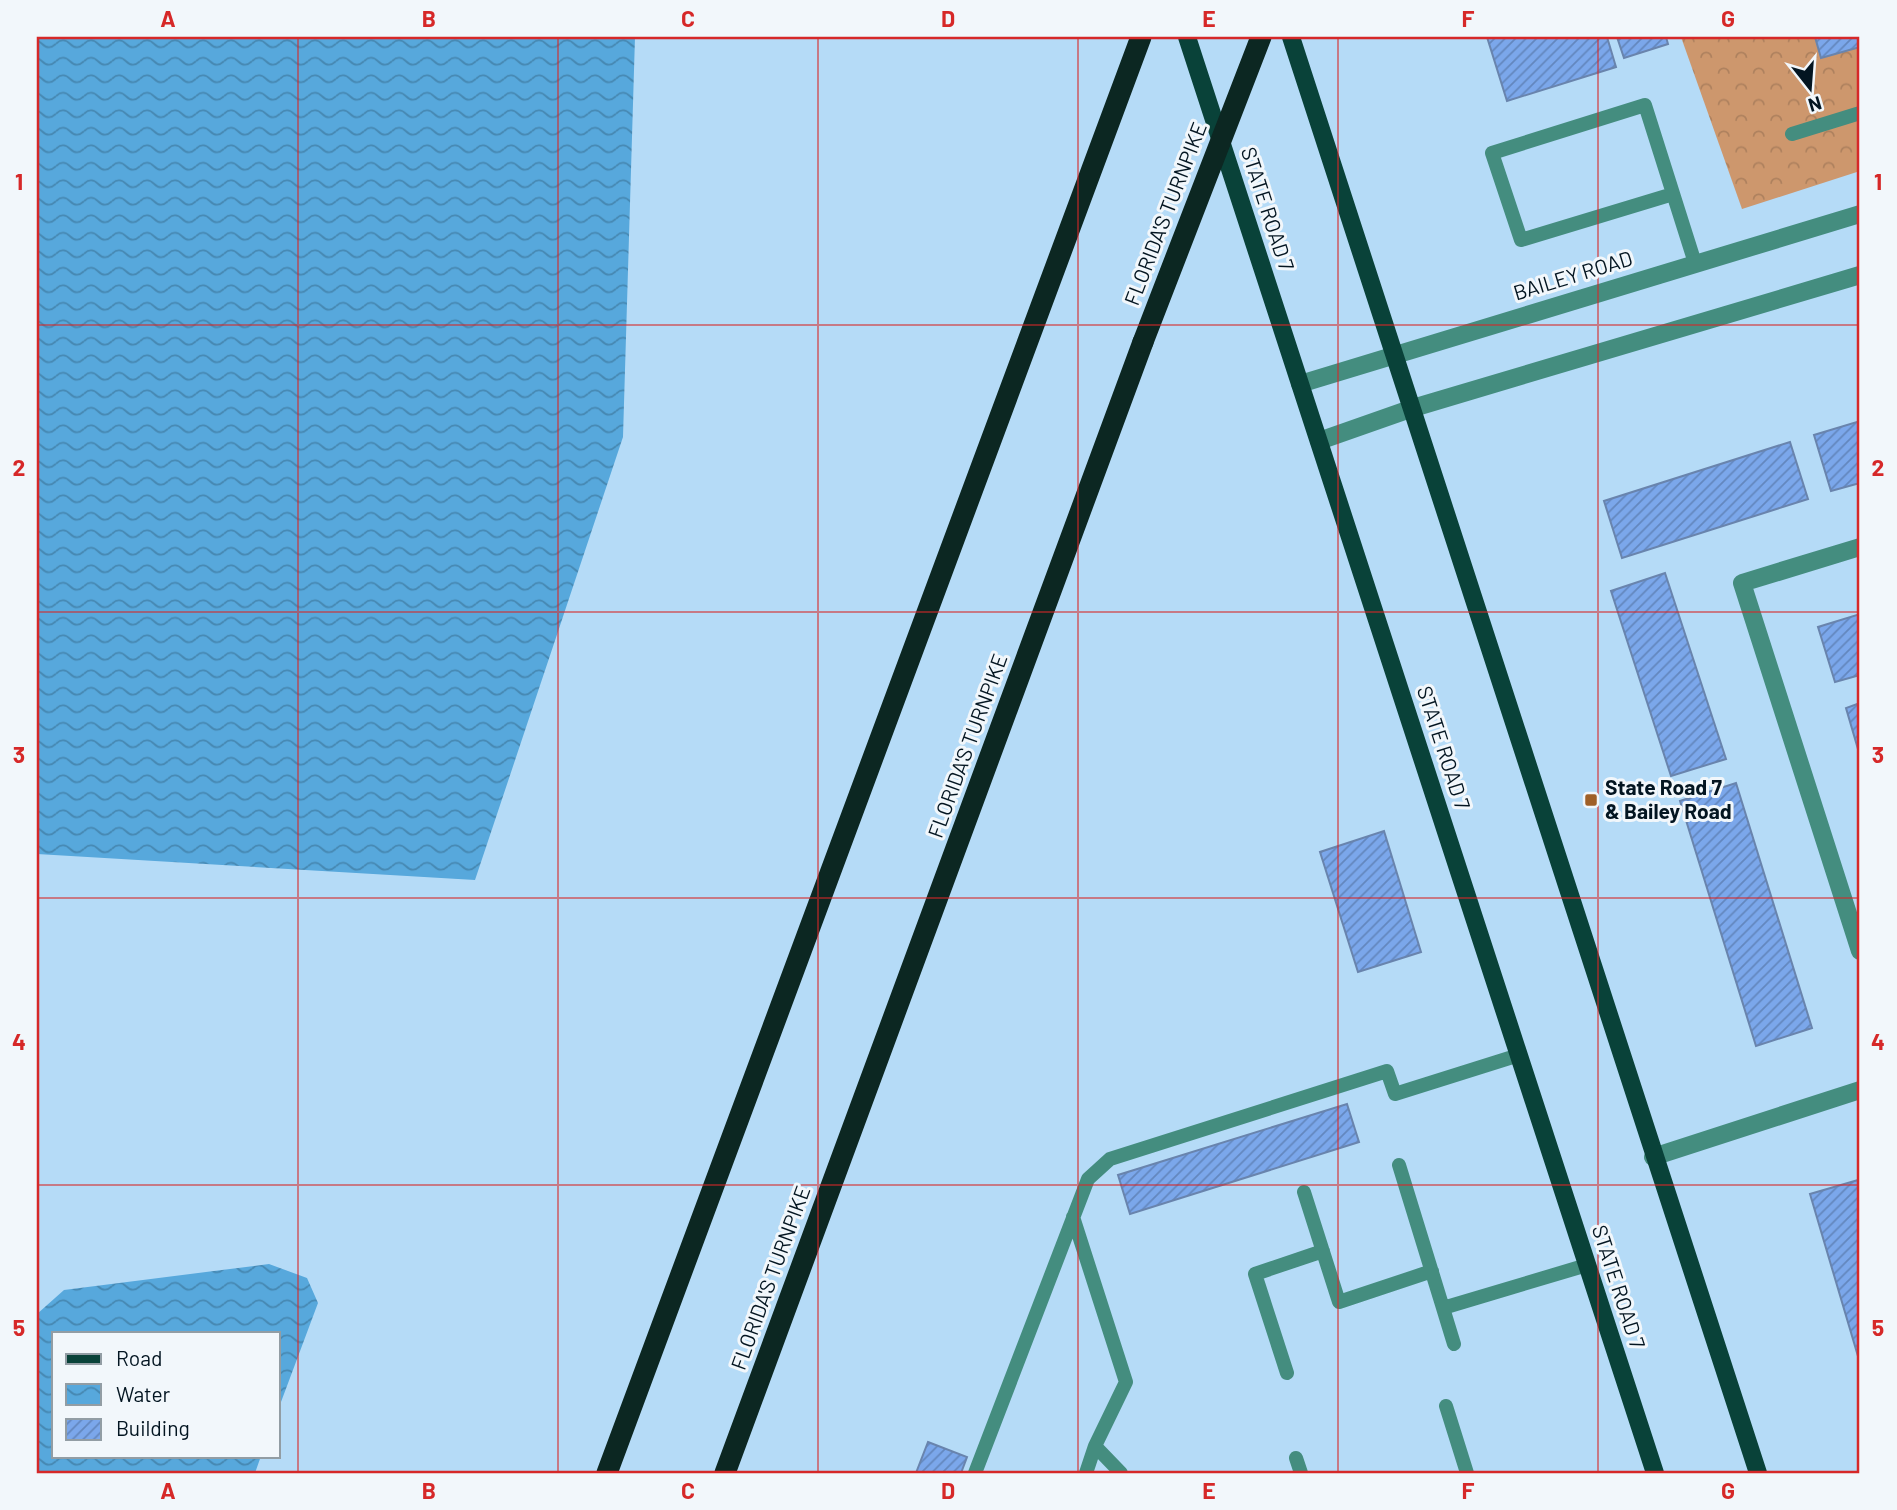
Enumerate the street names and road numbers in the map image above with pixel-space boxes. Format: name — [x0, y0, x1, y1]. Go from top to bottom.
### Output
street label: FLORIDA'S TURNPIKE — [1118, 118, 1211, 308]
street label: STATE ROAD 7 — [1237, 144, 1300, 274]
street label: BAILEY ROAD — [1510, 245, 1635, 305]
street label: FLORIDA'S TURNPIKE — [922, 650, 1011, 841]
street label: STATE ROAD 7 — [1413, 683, 1476, 813]
street label: FLORIDA'S TURNPIKE — [725, 1182, 814, 1373]
street label: STATE ROAD 7 — [1588, 1222, 1651, 1352]

